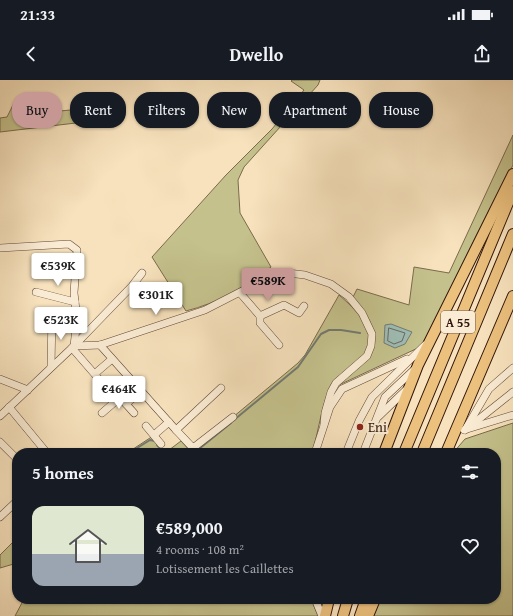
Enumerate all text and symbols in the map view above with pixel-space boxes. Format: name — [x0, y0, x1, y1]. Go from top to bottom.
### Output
text: 21:33 — [20, 4, 55, 25]
text: Dwello — [230, 41, 283, 68]
icon: back — [20, 43, 42, 65]
icon: share — [471, 43, 493, 65]
chip: Buy — [12, 92, 62, 128]
chip: Rent — [70, 92, 126, 128]
chip: Filters — [134, 92, 199, 128]
chip: New — [207, 92, 261, 128]
chip: Apartment — [269, 92, 361, 128]
chip: House — [369, 92, 433, 128]
pin: €539K — [30, 253, 86, 287]
text: €539K — [40, 256, 76, 275]
pin: €589K — [240, 268, 296, 302]
text: €589K — [250, 271, 286, 290]
pin: €301K — [128, 282, 184, 316]
text: €301K — [138, 285, 174, 304]
pin: €523K — [33, 307, 89, 341]
text: €523K — [43, 310, 79, 329]
road number: A 55 — [441, 311, 475, 333]
pin: €464K — [91, 376, 147, 410]
text: €464K — [101, 379, 137, 398]
place label: Eni — [368, 417, 387, 437]
marker: Eni — [355, 422, 365, 432]
text: 5 homes — [32, 460, 94, 485]
icon: filters — [459, 461, 481, 483]
text: €589,000 — [156, 515, 222, 540]
icon: home — [64, 522, 112, 570]
icon: heart — [459, 535, 481, 557]
text: 4 rooms · 108 m² — [156, 540, 244, 559]
text: Lotissement les Caillettes — [156, 559, 294, 578]

